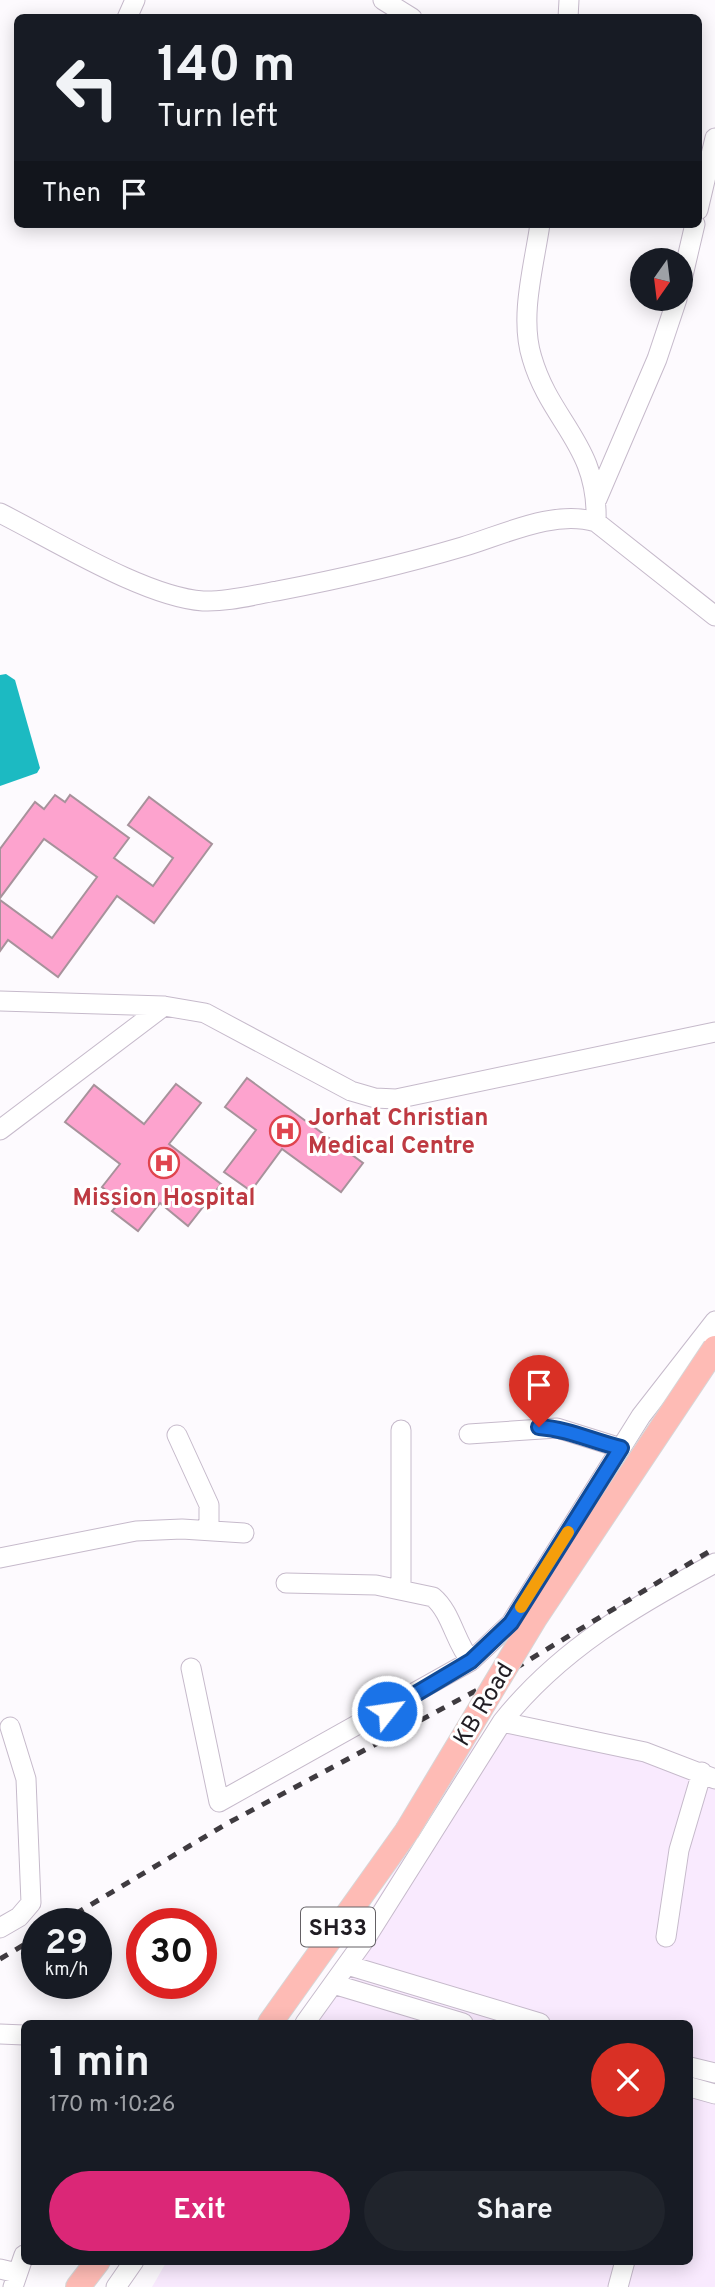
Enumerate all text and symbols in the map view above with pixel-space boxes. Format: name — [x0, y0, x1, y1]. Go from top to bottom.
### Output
text: 140 m — [157, 37, 296, 99]
icon: left — [42, 42, 133, 133]
text: Turn left — [157, 98, 278, 138]
icon: arrive — [115, 175, 153, 213]
text: Then — [42, 178, 101, 211]
north arrow — [630, 248, 693, 312]
map controls — [630, 248, 693, 311]
place label: Jorhat Christian Medical Centre — [308, 1104, 489, 1162]
hospital icon: Jorhat Christian Medical Centre — [268, 1114, 302, 1148]
hospital icon: Mission Hospital — [147, 1146, 181, 1180]
place label: Mission Hospital — [72, 1184, 256, 1214]
pin — [509, 1355, 569, 1427]
icon: arrive — [520, 1366, 558, 1404]
street label: KB Road — [448, 1658, 521, 1753]
position arrow — [350, 1674, 424, 1748]
speed limit sign: 30 — [126, 1908, 217, 1999]
road number: SH33 — [301, 1908, 375, 1946]
text: 29 — [45, 1922, 88, 1966]
text: km/h — [45, 1959, 88, 1982]
text: 1 min — [49, 2038, 150, 2091]
button: close — [591, 2043, 665, 2117]
text: 170 m · 10:26 — [49, 2091, 176, 2120]
button: Exit — [49, 2171, 350, 2251]
button: Share — [364, 2171, 665, 2251]

